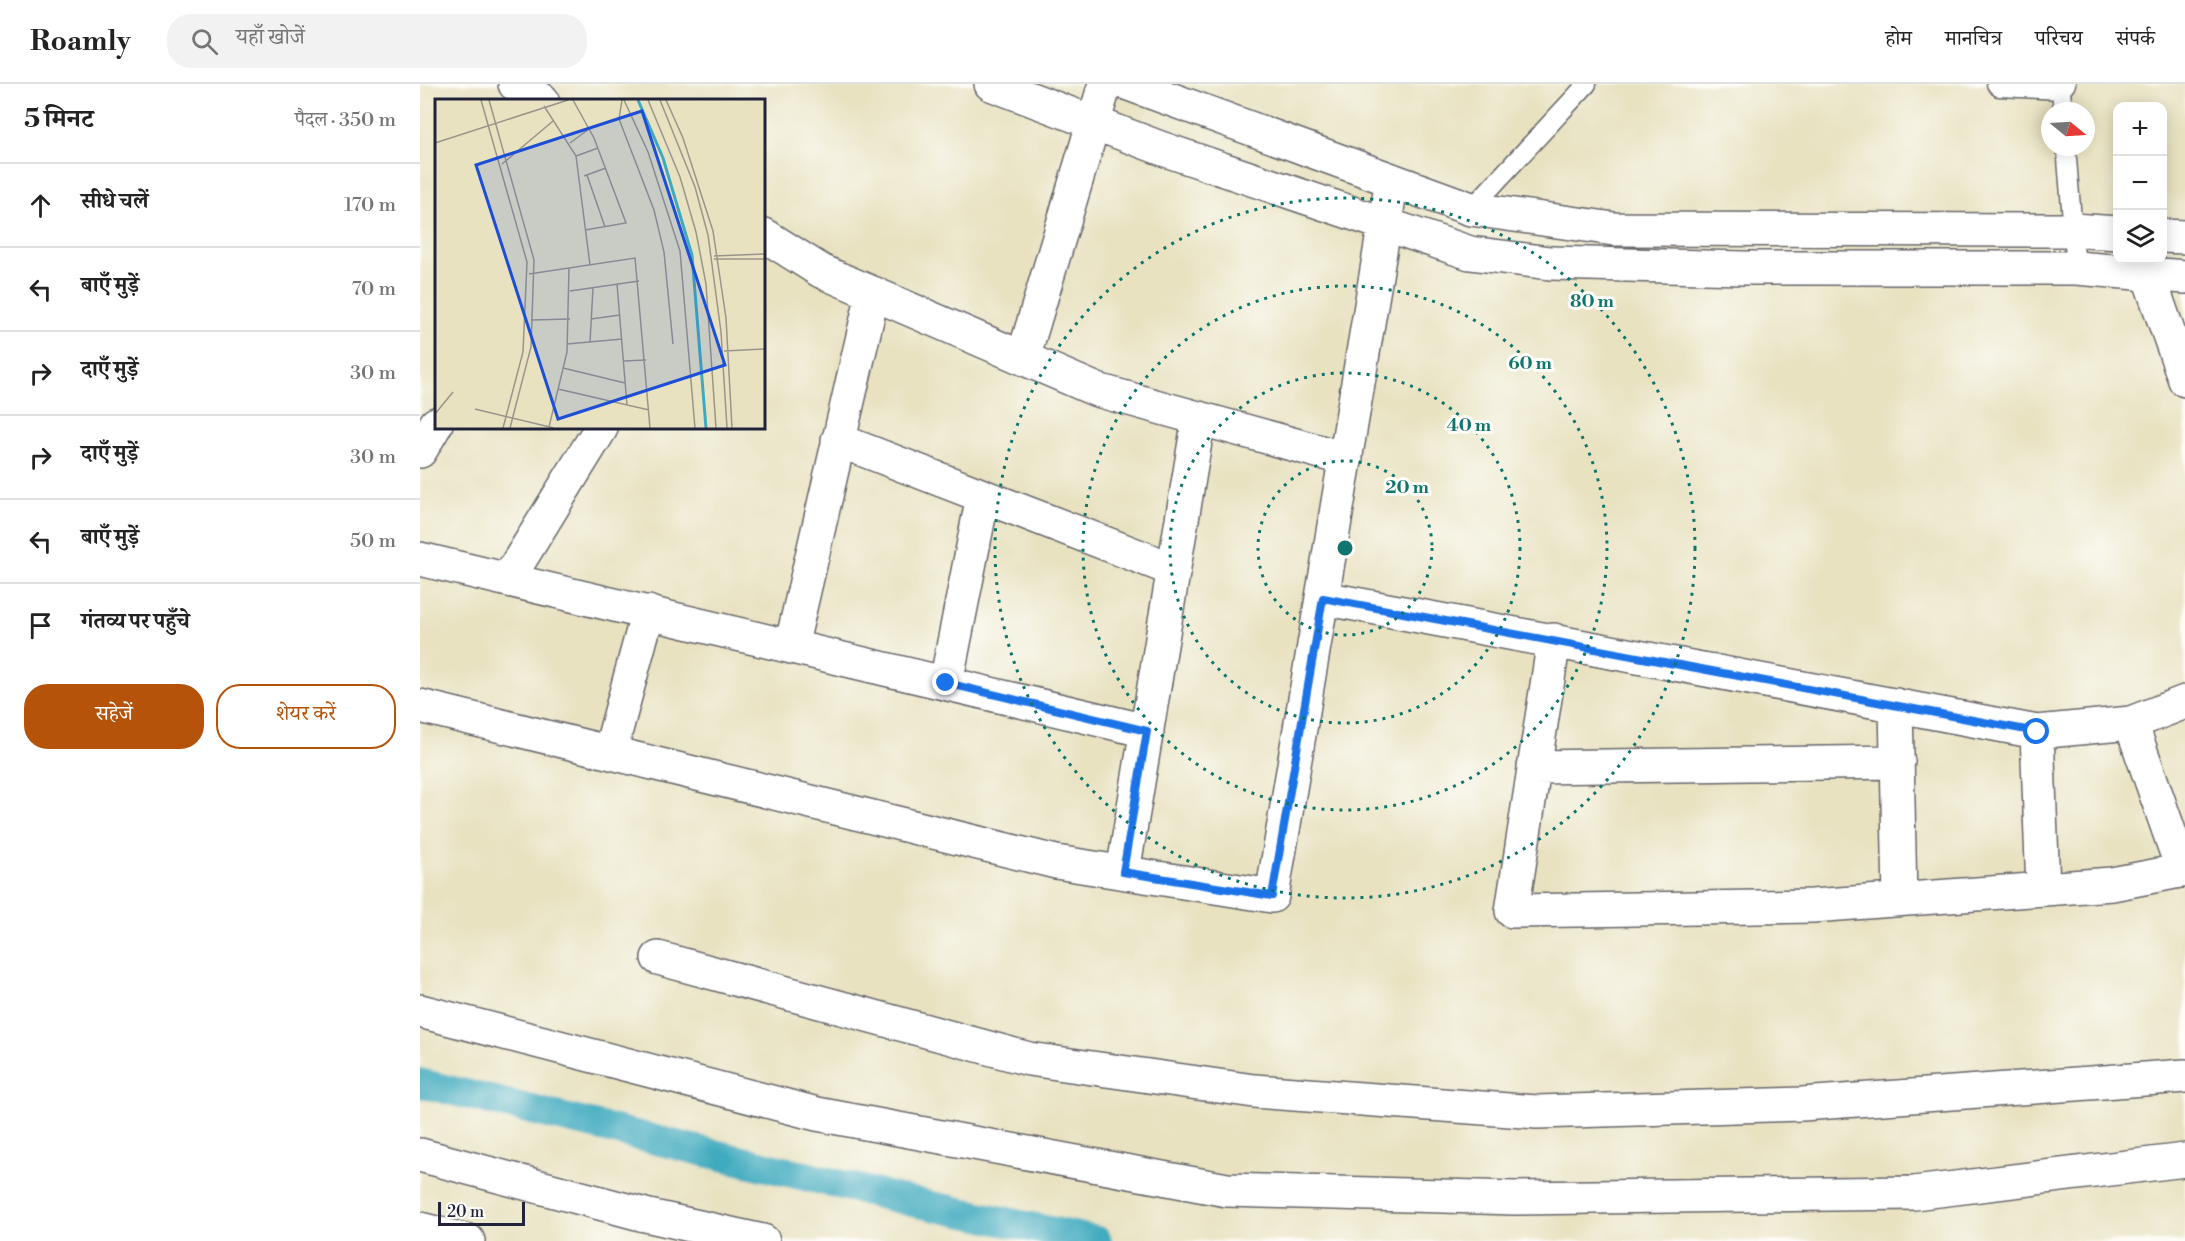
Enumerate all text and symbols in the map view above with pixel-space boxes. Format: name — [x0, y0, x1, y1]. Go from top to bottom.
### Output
search box — [167, 14, 587, 68]
text: Roamly — [30, 24, 131, 59]
text: यहाँ खोजें — [236, 24, 305, 51]
icon: search — [188, 25, 221, 58]
text: होम — [1885, 26, 1912, 52]
text: मानचित्र — [1945, 26, 2002, 52]
text: परिचय — [2035, 26, 2083, 52]
text: संपर्क — [2116, 26, 2155, 52]
inset map — [435, 99, 765, 429]
north arrow — [2041, 102, 2095, 156]
map controls — [2113, 102, 2167, 264]
button: + — [2113, 102, 2167, 156]
text: 5 मिनट — [24, 103, 94, 135]
text: पैदल · 350 m — [295, 108, 396, 133]
button: − — [2113, 156, 2167, 210]
text: सीधे चलें — [81, 188, 148, 215]
icon: ahead — [24, 189, 57, 222]
text: 170 m — [344, 193, 396, 218]
button: layers — [2113, 210, 2167, 264]
text: बाएँ मुड़ें — [81, 272, 139, 299]
icon: left — [24, 273, 57, 306]
text: 70 m — [352, 277, 396, 302]
text: 80 m — [1570, 290, 1615, 313]
text: 60 m — [1508, 352, 1552, 375]
text: दाएँ मुड़ें — [81, 356, 138, 383]
icon: right — [24, 357, 57, 390]
text: 30 m — [350, 361, 396, 386]
text: 40 m — [1447, 414, 1492, 437]
text: दाएँ मुड़ें — [81, 440, 138, 467]
icon: right — [24, 441, 57, 474]
text: 30 m — [350, 445, 396, 470]
text: 20 m — [1385, 476, 1429, 499]
text: बाएँ मुड़ें — [81, 524, 139, 551]
icon: left — [24, 525, 57, 558]
text: 50 m — [350, 529, 396, 554]
centre of rings — [1335, 538, 1355, 558]
text: गंतव्य पर पहुँचे — [81, 608, 190, 635]
icon: arrive — [24, 609, 57, 642]
route end — [932, 669, 958, 695]
button: सहेजें — [24, 684, 204, 749]
button: शेयर करें — [216, 684, 396, 749]
route start — [2023, 718, 2049, 744]
scale bar — [438, 1199, 525, 1226]
text: 20 m — [447, 1202, 484, 1222]

